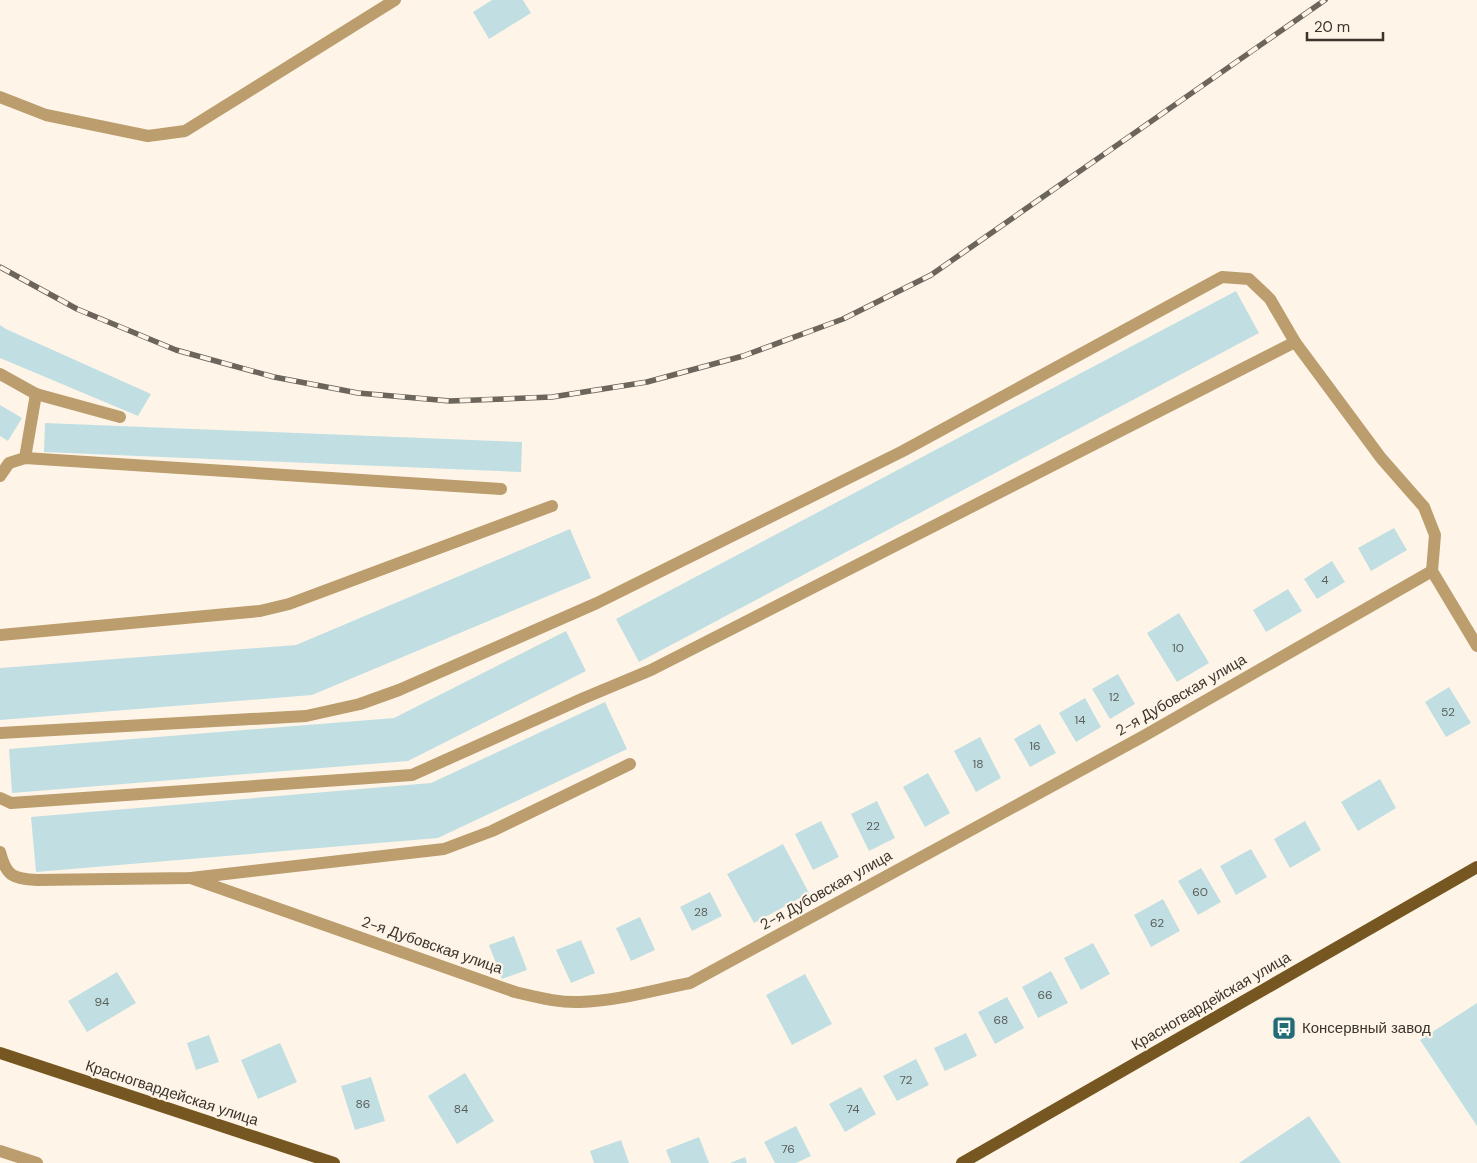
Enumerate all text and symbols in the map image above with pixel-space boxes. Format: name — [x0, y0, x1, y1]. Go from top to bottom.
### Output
scale bar — [1307, 10, 1383, 42]
text: 20 m — [1314, 17, 1350, 37]
house number: 4 — [1321, 572, 1329, 588]
house number: 10 — [1172, 640, 1184, 656]
street label: 2-я Дубовская улица — [1112, 649, 1251, 741]
house number: 12 — [1109, 689, 1119, 705]
house number: 52 — [1441, 704, 1455, 720]
house number: 14 — [1074, 712, 1086, 728]
house number: 16 — [1029, 738, 1041, 754]
house number: 18 — [972, 756, 984, 772]
house number: 22 — [866, 818, 880, 834]
street label: 2-я Дубовская улица — [756, 845, 896, 935]
house number: 60 — [1192, 884, 1208, 900]
house number: 28 — [694, 904, 708, 920]
street label: 2-я Дубовская улица — [359, 911, 506, 979]
house number: 62 — [1150, 915, 1164, 931]
street label: Красногвардейская улица — [1128, 947, 1295, 1055]
house number: 66 — [1037, 987, 1053, 1003]
house number: 94 — [95, 994, 109, 1010]
house number: 68 — [994, 1012, 1008, 1028]
bus stop icon: Консервный завод — [1271, 1015, 1297, 1041]
place label: Консервный завод — [1302, 1018, 1431, 1038]
street label: Красногвардейская улица — [83, 1056, 262, 1131]
house number: 72 — [899, 1072, 913, 1088]
house number: 86 — [356, 1096, 370, 1112]
house number: 84 — [454, 1101, 468, 1117]
house number: 74 — [847, 1101, 859, 1117]
house number: 76 — [781, 1141, 795, 1157]

